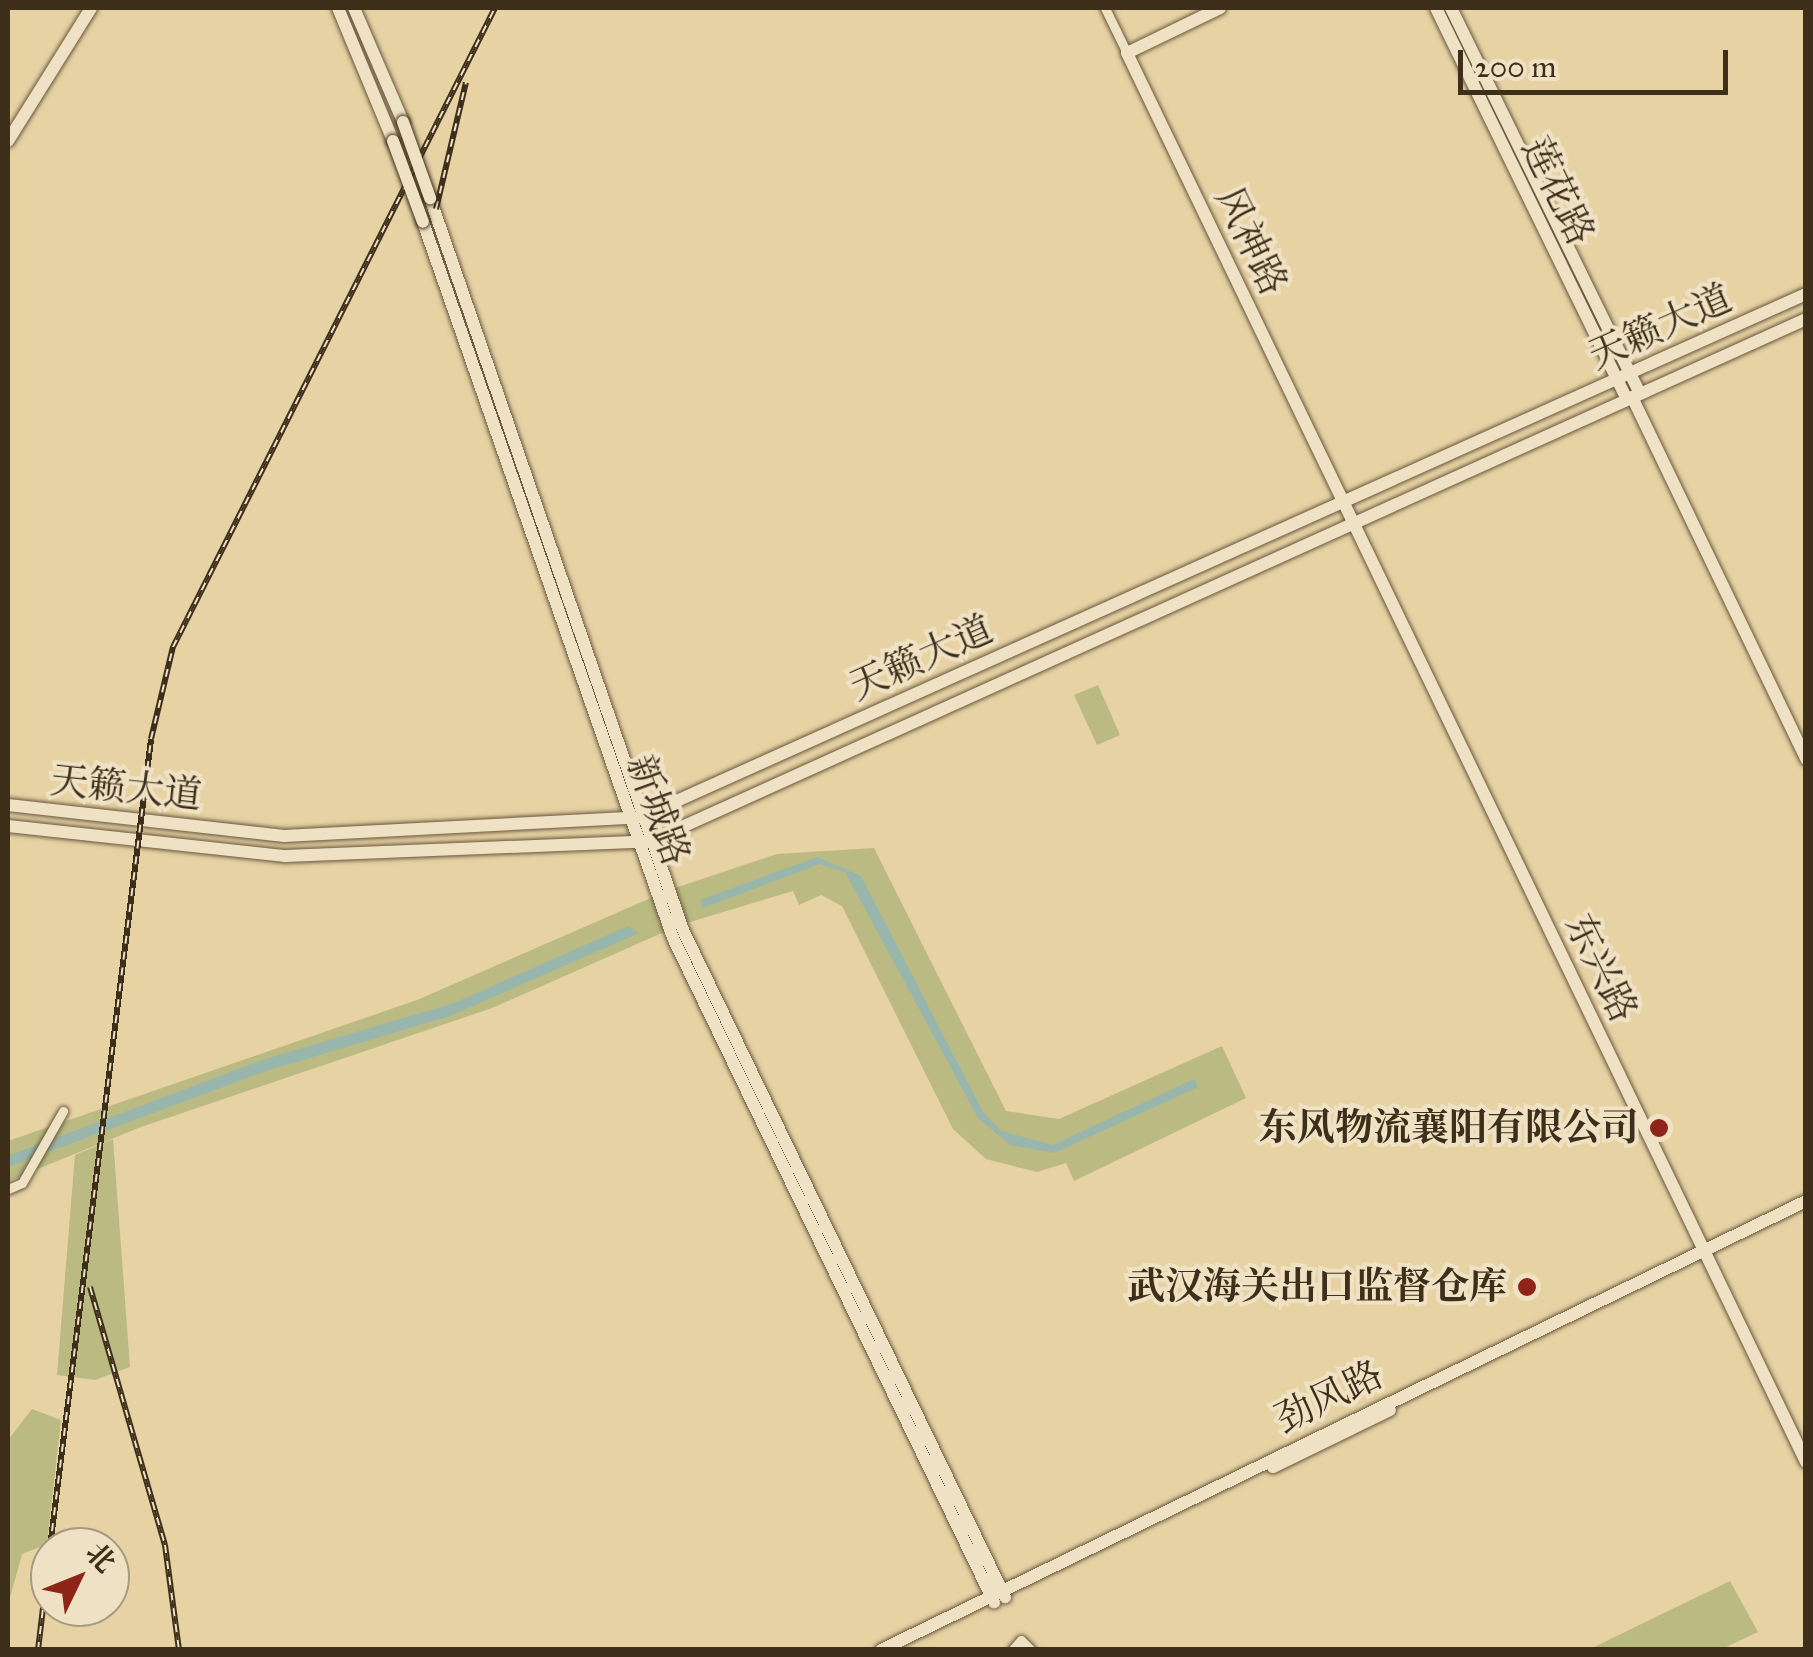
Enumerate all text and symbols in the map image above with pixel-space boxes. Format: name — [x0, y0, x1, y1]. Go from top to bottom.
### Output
scale bar — [1463, 30, 1733, 92]
text: 200 m — [1475, 49, 1556, 85]
street label: 莲花路 — [1513, 130, 1603, 252]
street label: 风神路 — [1206, 180, 1296, 302]
street label: 天籁大道 — [1581, 275, 1739, 379]
street label: 天籁大道 — [842, 606, 1000, 710]
street label: 新城路 — [617, 749, 699, 871]
street label: 天籁大道 — [48, 757, 204, 819]
street label: 东兴路 — [1556, 907, 1646, 1029]
place label: 东风物流襄阳有限公司 — [1259, 1105, 1639, 1151]
marker: 东风物流襄阳有限公司 — [1648, 1117, 1670, 1139]
place label: 武汉海关出口监督仓库 — [1127, 1264, 1507, 1310]
marker: 武汉海关出口监督仓库 — [1516, 1276, 1538, 1298]
street label: 劲风路 — [1268, 1352, 1390, 1442]
north arrow — [30, 1527, 130, 1627]
text: 北 — [78, 1535, 123, 1580]

